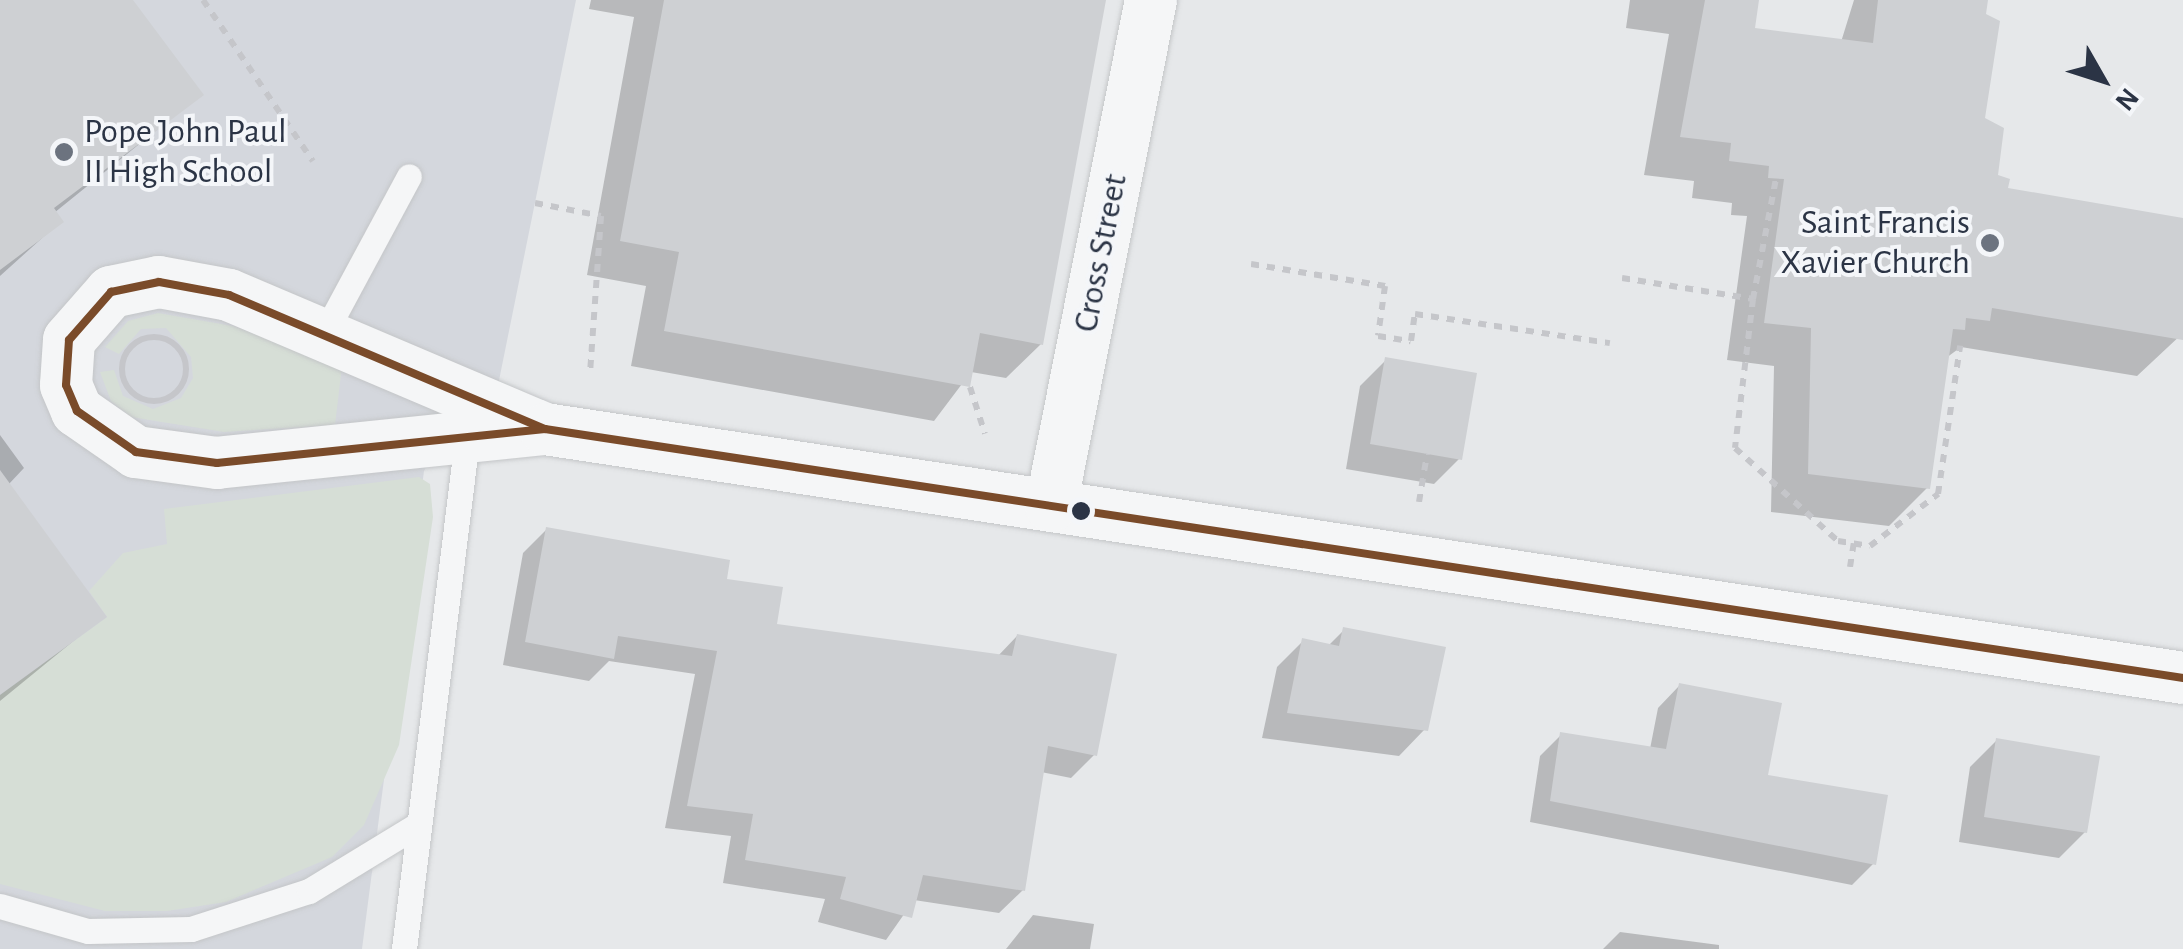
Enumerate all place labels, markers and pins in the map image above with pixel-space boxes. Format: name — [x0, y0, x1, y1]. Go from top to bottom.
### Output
place label: Pope John Paul II High School — [84, 111, 287, 193]
marker: Pope John Paul II High School — [53, 141, 75, 163]
place label: Saint Francis Xavier Church — [1781, 202, 1970, 284]
marker: Saint Francis Xavier Church — [1979, 232, 2001, 254]
unlabelled marker — [1071, 501, 1091, 521]

